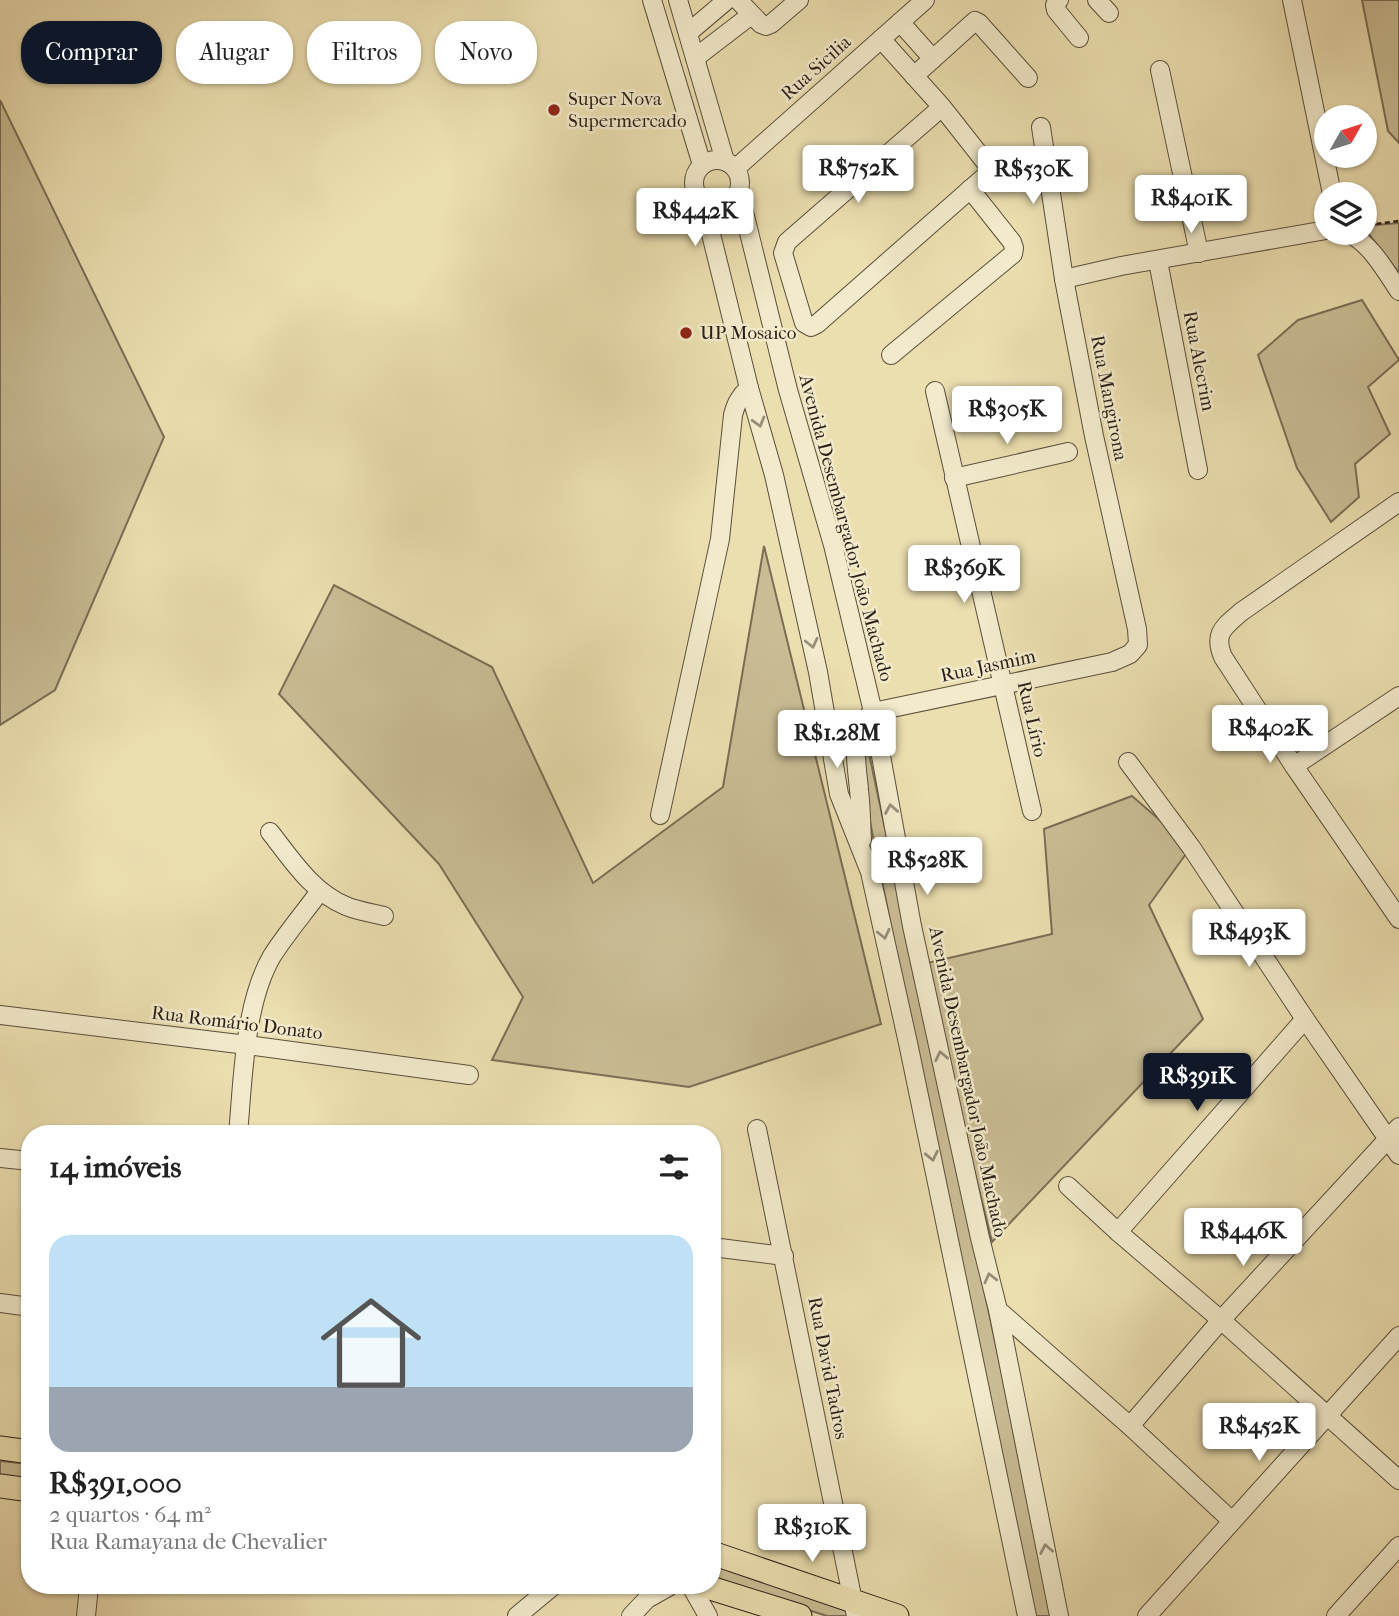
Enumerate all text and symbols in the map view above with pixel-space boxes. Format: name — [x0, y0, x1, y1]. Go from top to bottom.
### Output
chip: Comprar — [21, 21, 162, 84]
chip: Alugar — [176, 21, 293, 84]
chip: Filtros — [307, 21, 421, 84]
chip: Novo — [435, 21, 537, 84]
street label: Rua Sicilia — [777, 31, 855, 105]
place label: Super Nova Supermercado — [568, 88, 687, 132]
marker: Super Nova Supermercado — [546, 102, 562, 118]
north arrow — [1314, 105, 1377, 168]
map controls — [1314, 105, 1377, 245]
pin: R$752K — [801, 146, 915, 205]
pin: R$530K — [976, 146, 1090, 206]
text: R$752K — [819, 154, 897, 181]
text: R$530K — [994, 155, 1072, 182]
pin: R$401K — [1134, 176, 1248, 235]
button: layers — [1314, 182, 1377, 245]
text: R$401K — [1151, 184, 1231, 211]
pin: R$442K — [638, 188, 752, 248]
text: R$442K — [652, 197, 738, 224]
street label: Rua Alecrim — [1178, 309, 1220, 413]
place label: UP Mosaico — [700, 322, 797, 344]
marker: UP Mosaico — [678, 325, 694, 341]
street label: Rua Mangirona — [1086, 333, 1132, 463]
street label: Avenida Desembargador João Machado — [794, 371, 898, 684]
pin: R$305K — [950, 386, 1064, 446]
text: R$305K — [968, 395, 1046, 422]
one-way arrow — [750, 415, 765, 427]
pin: R$369K — [907, 546, 1021, 605]
text: R$369K — [924, 554, 1004, 581]
one-way arrow — [803, 637, 818, 649]
street label: Rua Jasmim — [938, 645, 1038, 687]
street label: Rua Lírio — [1013, 679, 1051, 759]
pin: R$402K — [1213, 706, 1327, 765]
pin: R$1.28M — [772, 710, 902, 770]
text: R$402K — [1228, 714, 1312, 741]
text: R$1.28M — [794, 719, 880, 746]
one-way arrow — [884, 803, 899, 815]
pin: R$528K — [870, 838, 984, 897]
text: R$528K — [887, 846, 967, 873]
pin: R$493K — [1192, 909, 1306, 969]
text: R$493K — [1208, 918, 1290, 945]
street label: Avenida Desembargador João Machado — [924, 924, 1012, 1240]
one-way arrow — [876, 928, 890, 940]
street label: Rua Romário Donato — [150, 1002, 324, 1044]
one-way arrow — [934, 1050, 949, 1062]
pin: R$391K — [1140, 1054, 1254, 1113]
text: R$391K — [1159, 1062, 1235, 1089]
icon: filters — [655, 1148, 693, 1186]
text: 14 imóveis — [49, 1150, 181, 1185]
one-way arrow — [923, 1150, 938, 1162]
pin: R$446K — [1186, 1208, 1300, 1268]
text: R$446K — [1200, 1217, 1286, 1244]
one-way arrow — [984, 1272, 998, 1284]
icon: home — [308, 1280, 434, 1406]
street label: Rua David Tadros — [803, 1295, 853, 1441]
pin: R$452K — [1202, 1404, 1316, 1463]
text: R$452K — [1219, 1412, 1299, 1439]
text: R$391,000 — [49, 1466, 182, 1501]
text: 2 quartos · 64 m² — [49, 1501, 211, 1528]
pin: R$310K — [755, 1504, 869, 1564]
text: R$310K — [774, 1513, 850, 1540]
text: Rua Ramayana de Chevalier — [49, 1528, 327, 1555]
one-way arrow — [1039, 1543, 1054, 1555]

